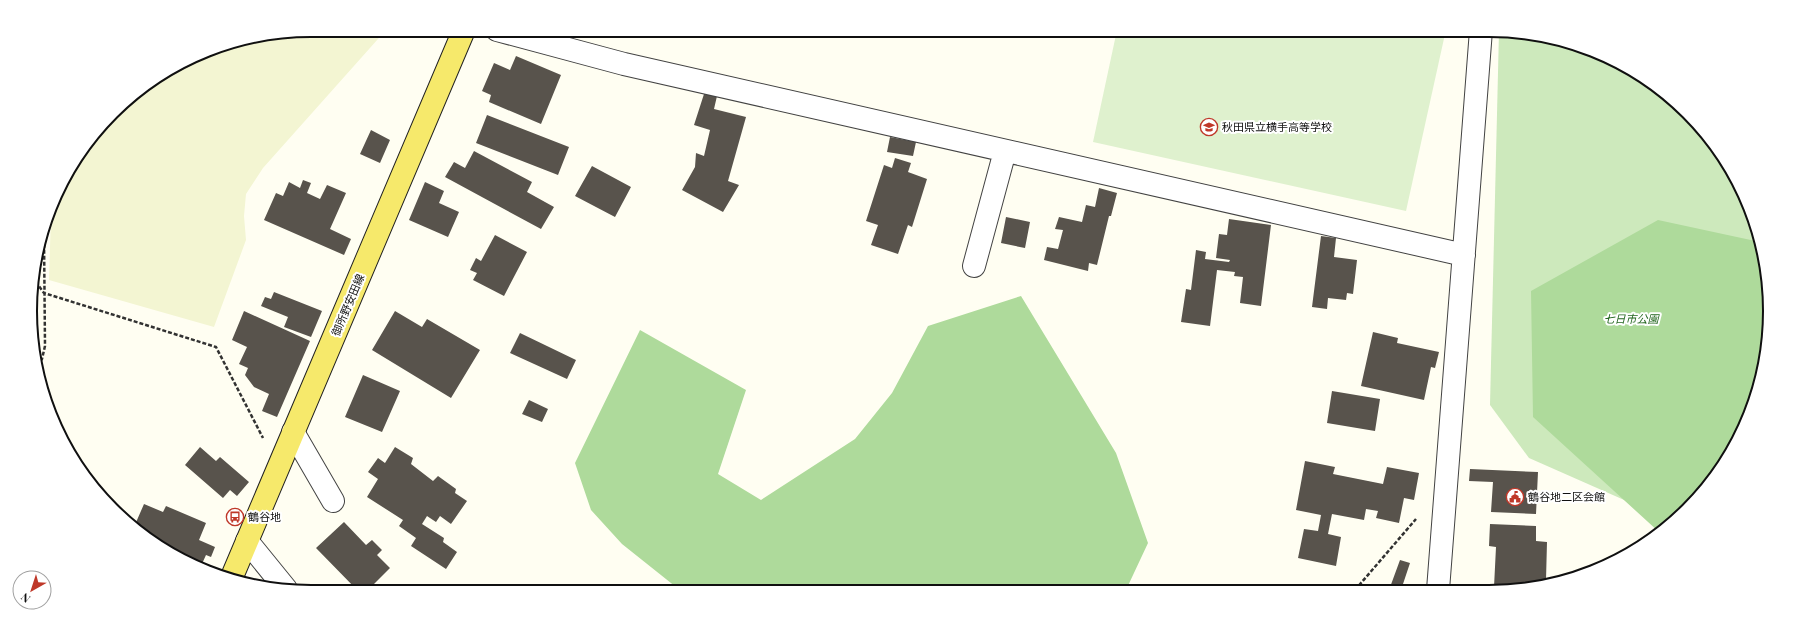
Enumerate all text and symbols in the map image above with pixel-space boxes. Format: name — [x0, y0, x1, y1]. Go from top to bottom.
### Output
school or university icon: 秋田県立横手高等学校 — [1199, 117, 1219, 137]
place label: 秋田県立横手高等学校 — [1222, 119, 1332, 134]
street label: 御所野安田線 — [327, 271, 367, 339]
park label: 七日市公園 — [1604, 311, 1660, 326]
public building icon: 鶴谷地二区会館 — [1505, 487, 1525, 507]
place label: 鶴谷地二区会館 — [1528, 489, 1605, 504]
bus stop icon: 鶴谷地 — [225, 507, 245, 527]
place label: 鶴谷地 — [248, 509, 281, 524]
north arrow — [12, 570, 52, 610]
text: N — [18, 590, 33, 606]

